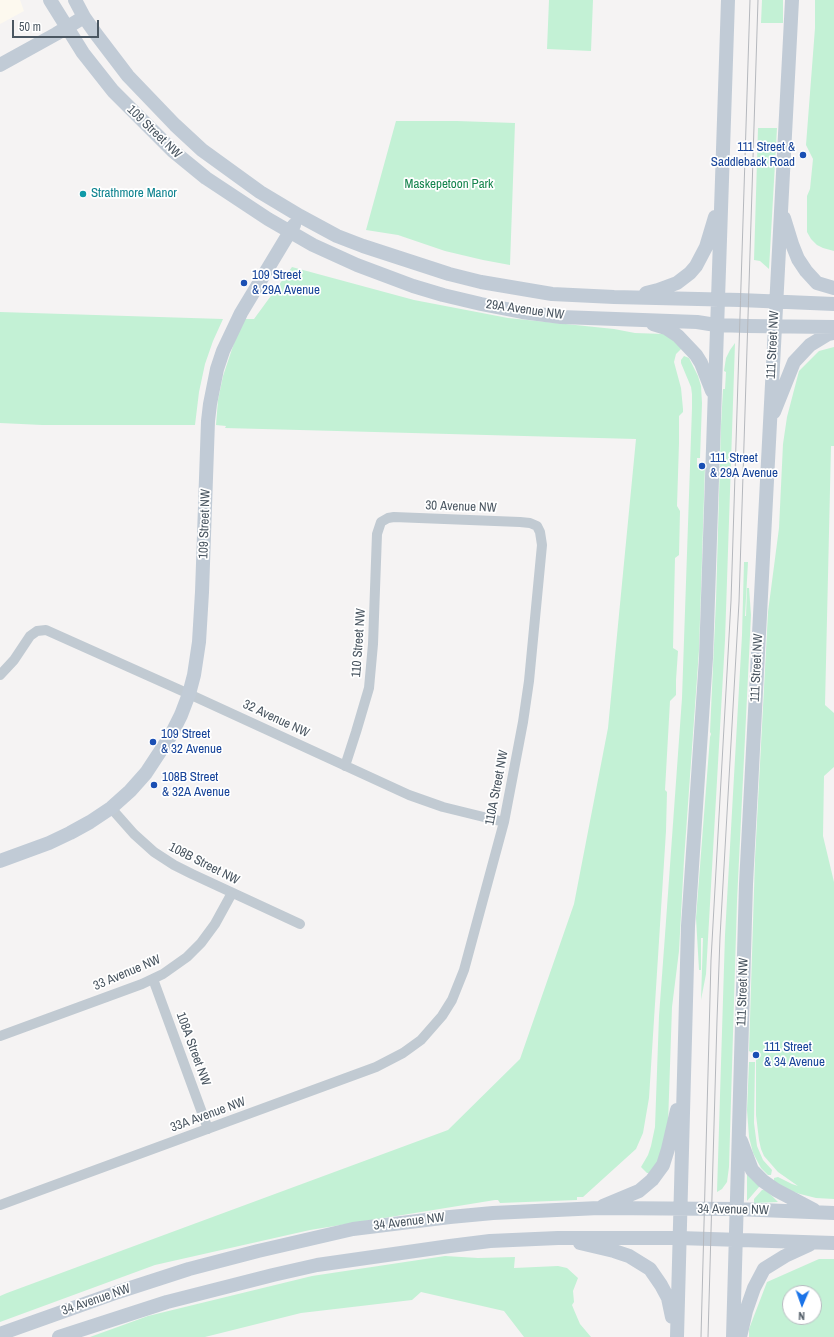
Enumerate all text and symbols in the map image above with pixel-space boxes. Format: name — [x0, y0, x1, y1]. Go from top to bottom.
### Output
scale bar — [14, 12, 101, 38]
text: 50 m — [19, 19, 41, 35]
street label: 109 Street NW — [123, 102, 185, 162]
place label: 111 Street & Saddleback Road — [711, 140, 795, 171]
marker: 111 Street & Saddleback Road — [798, 150, 808, 160]
park label: Maskepetoon Park — [405, 177, 493, 193]
place label: Strathmore Manor — [91, 186, 177, 202]
marker: Strathmore Manor — [78, 189, 88, 199]
place label: 109 Street & 29A Avenue — [252, 268, 320, 299]
marker: 109 Street & 29A Avenue — [239, 278, 249, 288]
street label: 29A Avenue NW — [485, 297, 565, 323]
street label: 111 Street NW — [763, 310, 783, 380]
place label: 111 Street & 29A Avenue — [710, 451, 778, 482]
marker: 111 Street & 29A Avenue — [697, 461, 707, 471]
street label: 109 Street NW — [196, 489, 214, 559]
street label: 30 Avenue NW — [425, 498, 497, 516]
street label: 110 Street NW — [349, 608, 369, 678]
street label: 111 Street NW — [747, 633, 767, 703]
street label: 32 Avenue NW — [240, 697, 312, 741]
place label: 109 Street & 32 Avenue — [161, 727, 222, 758]
marker: 109 Street & 32 Avenue — [148, 737, 158, 747]
street label: 110A Street NW — [482, 749, 512, 827]
place label: 108B Street & 32A Avenue — [162, 770, 230, 801]
marker: 108B Street & 32A Avenue — [149, 780, 159, 790]
street label: 108B Street NW — [166, 840, 242, 888]
street label: 33 Avenue NW — [91, 952, 163, 994]
street label: 111 Street NW — [734, 958, 752, 1026]
street label: 108A Street NW — [172, 1010, 214, 1088]
place label: 111 Street & 34 Avenue — [764, 1040, 825, 1071]
marker: 111 Street & 34 Avenue — [751, 1050, 761, 1060]
street label: 33A Avenue NW — [168, 1094, 248, 1136]
street label: 34 Avenue NW — [697, 1202, 769, 1218]
street label: 34 Avenue NW — [373, 1210, 445, 1234]
street label: 34 Avenue NW — [60, 1281, 132, 1319]
north arrow — [782, 1285, 822, 1325]
text: N — [798, 1309, 805, 1323]

